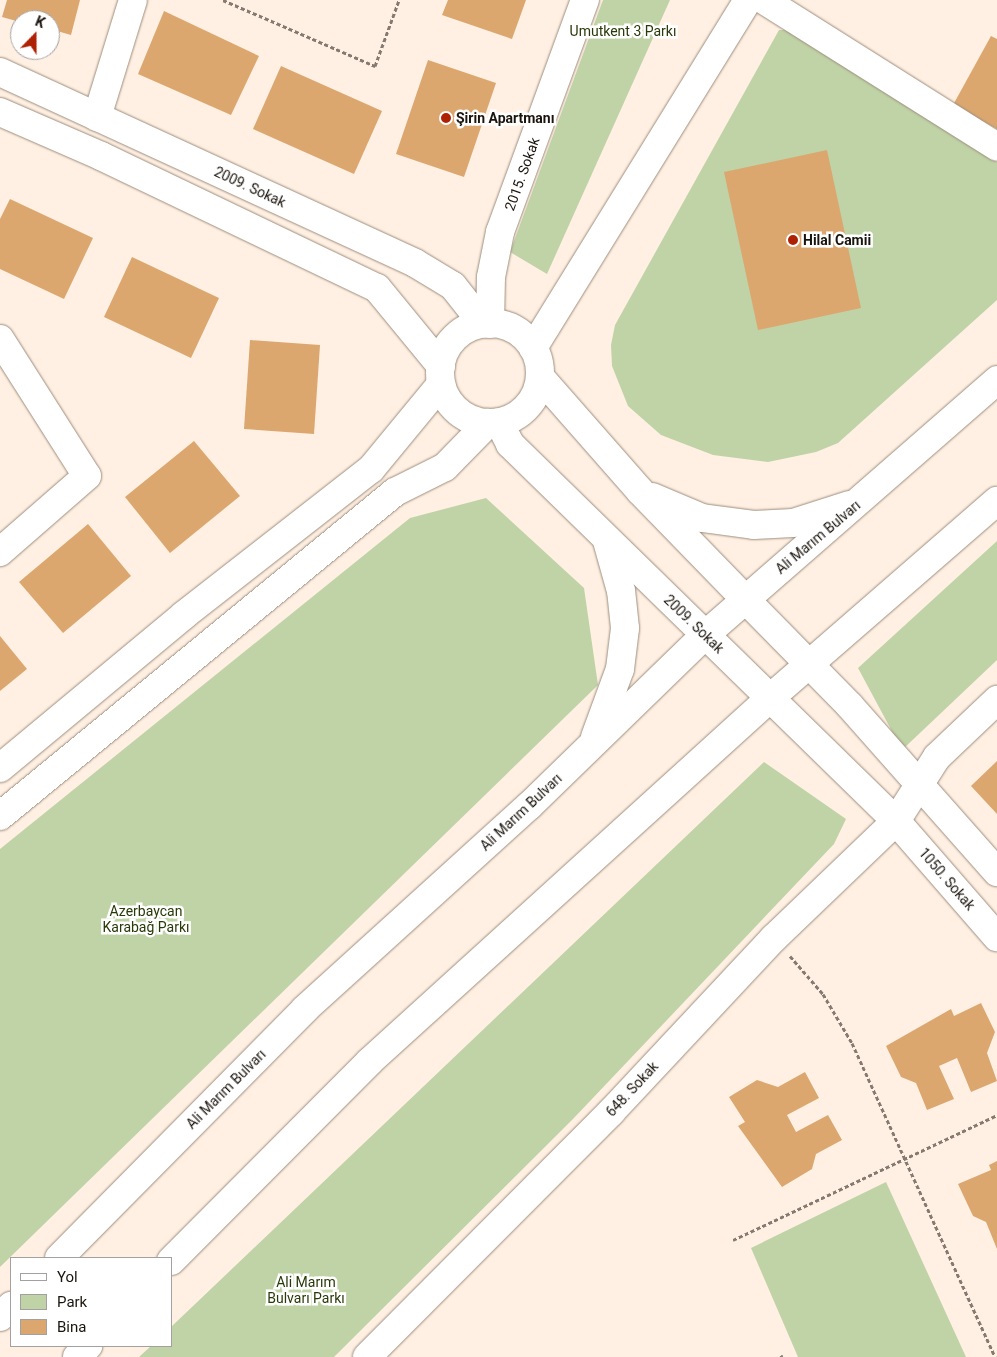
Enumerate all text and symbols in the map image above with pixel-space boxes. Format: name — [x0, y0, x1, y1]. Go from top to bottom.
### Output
north arrow — [10, 10, 60, 60]
text: K — [33, 13, 47, 31]
park label: Umutkent 3 Parkı — [570, 23, 676, 39]
place label: Şirin Apartmanı — [456, 110, 555, 126]
marker: Şirin Apartmanı — [440, 112, 452, 124]
street label: 2015. Sokak — [501, 135, 543, 213]
street label: 2009. Sokak — [212, 163, 288, 211]
place label: Hilal Camii — [803, 232, 871, 248]
marker: Hilal Camii — [787, 234, 799, 246]
street label: Ali Marım Bulvarı — [772, 497, 864, 577]
street label: 2009. Sokak — [661, 591, 727, 657]
street label: Ali Marım Bulvarı — [477, 770, 565, 854]
street label: 1050. Sokak — [915, 845, 979, 913]
park label: Azerbaycan Karabağ Parkı — [103, 903, 189, 936]
street label: Ali Marım Bulvarı — [183, 1046, 269, 1132]
street label: 648. Sokak — [602, 1058, 662, 1120]
legend — [10, 1257, 172, 1347]
text: Yol — [57, 1268, 78, 1286]
park label: Ali Marım Bulvarı Parkı — [267, 1274, 345, 1306]
text: Park — [57, 1293, 87, 1311]
text: Bina — [57, 1318, 86, 1336]

